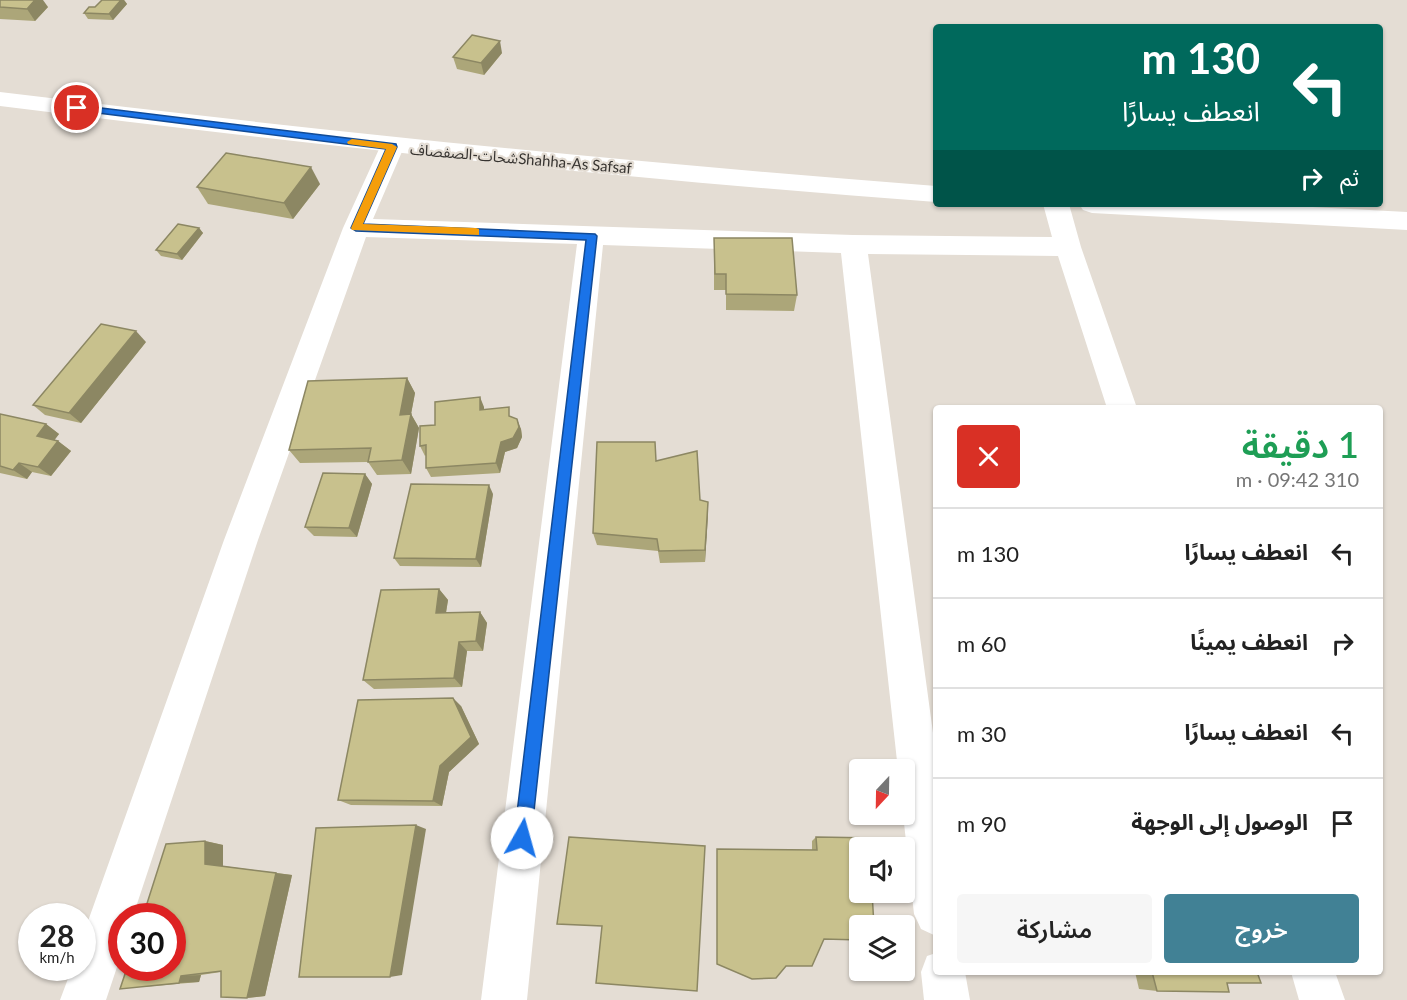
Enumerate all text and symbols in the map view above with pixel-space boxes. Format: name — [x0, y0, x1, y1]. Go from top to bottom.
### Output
text: 130 m — [1142, 33, 1260, 83]
icon: left — [1281, 48, 1359, 126]
pin — [51, 82, 102, 133]
icon: arrive — [60, 91, 93, 124]
text: انعطف يسارًا — [1122, 94, 1260, 127]
street label: شحات-الصفصافShahha-As Safsaf — [409, 139, 633, 177]
icon: right — [1295, 162, 1328, 195]
text: ثم — [1340, 164, 1359, 191]
text: 1 دقيقة — [1242, 422, 1359, 466]
button: close — [957, 425, 1020, 488]
text: 310 m · 09:42 — [1236, 467, 1359, 491]
icon: left — [1326, 537, 1359, 570]
text: انعطف يسارًا — [1184, 538, 1308, 565]
text: 130 m — [957, 540, 1019, 567]
icon: right — [1326, 627, 1359, 660]
text: انعطف يمينًا — [1190, 628, 1308, 655]
text: 60 m — [957, 630, 1006, 657]
icon: left — [1326, 717, 1359, 750]
text: انعطف يسارًا — [1184, 718, 1308, 745]
text: 30 m — [957, 720, 1006, 747]
north arrow — [849, 759, 915, 825]
map controls — [849, 759, 915, 981]
position arrow — [490, 806, 554, 870]
icon: arrive — [1326, 807, 1359, 840]
text: الوصول إلى الوجهة — [1131, 808, 1308, 835]
text: 90 m — [957, 810, 1006, 837]
button: sound — [849, 837, 915, 903]
button: مشاركة — [957, 894, 1152, 963]
button: خروج — [1164, 894, 1359, 963]
speed limit sign: 30 — [108, 903, 186, 981]
button: layers — [849, 915, 915, 981]
text: 28 — [40, 917, 74, 953]
text: km/h — [39, 948, 75, 966]

